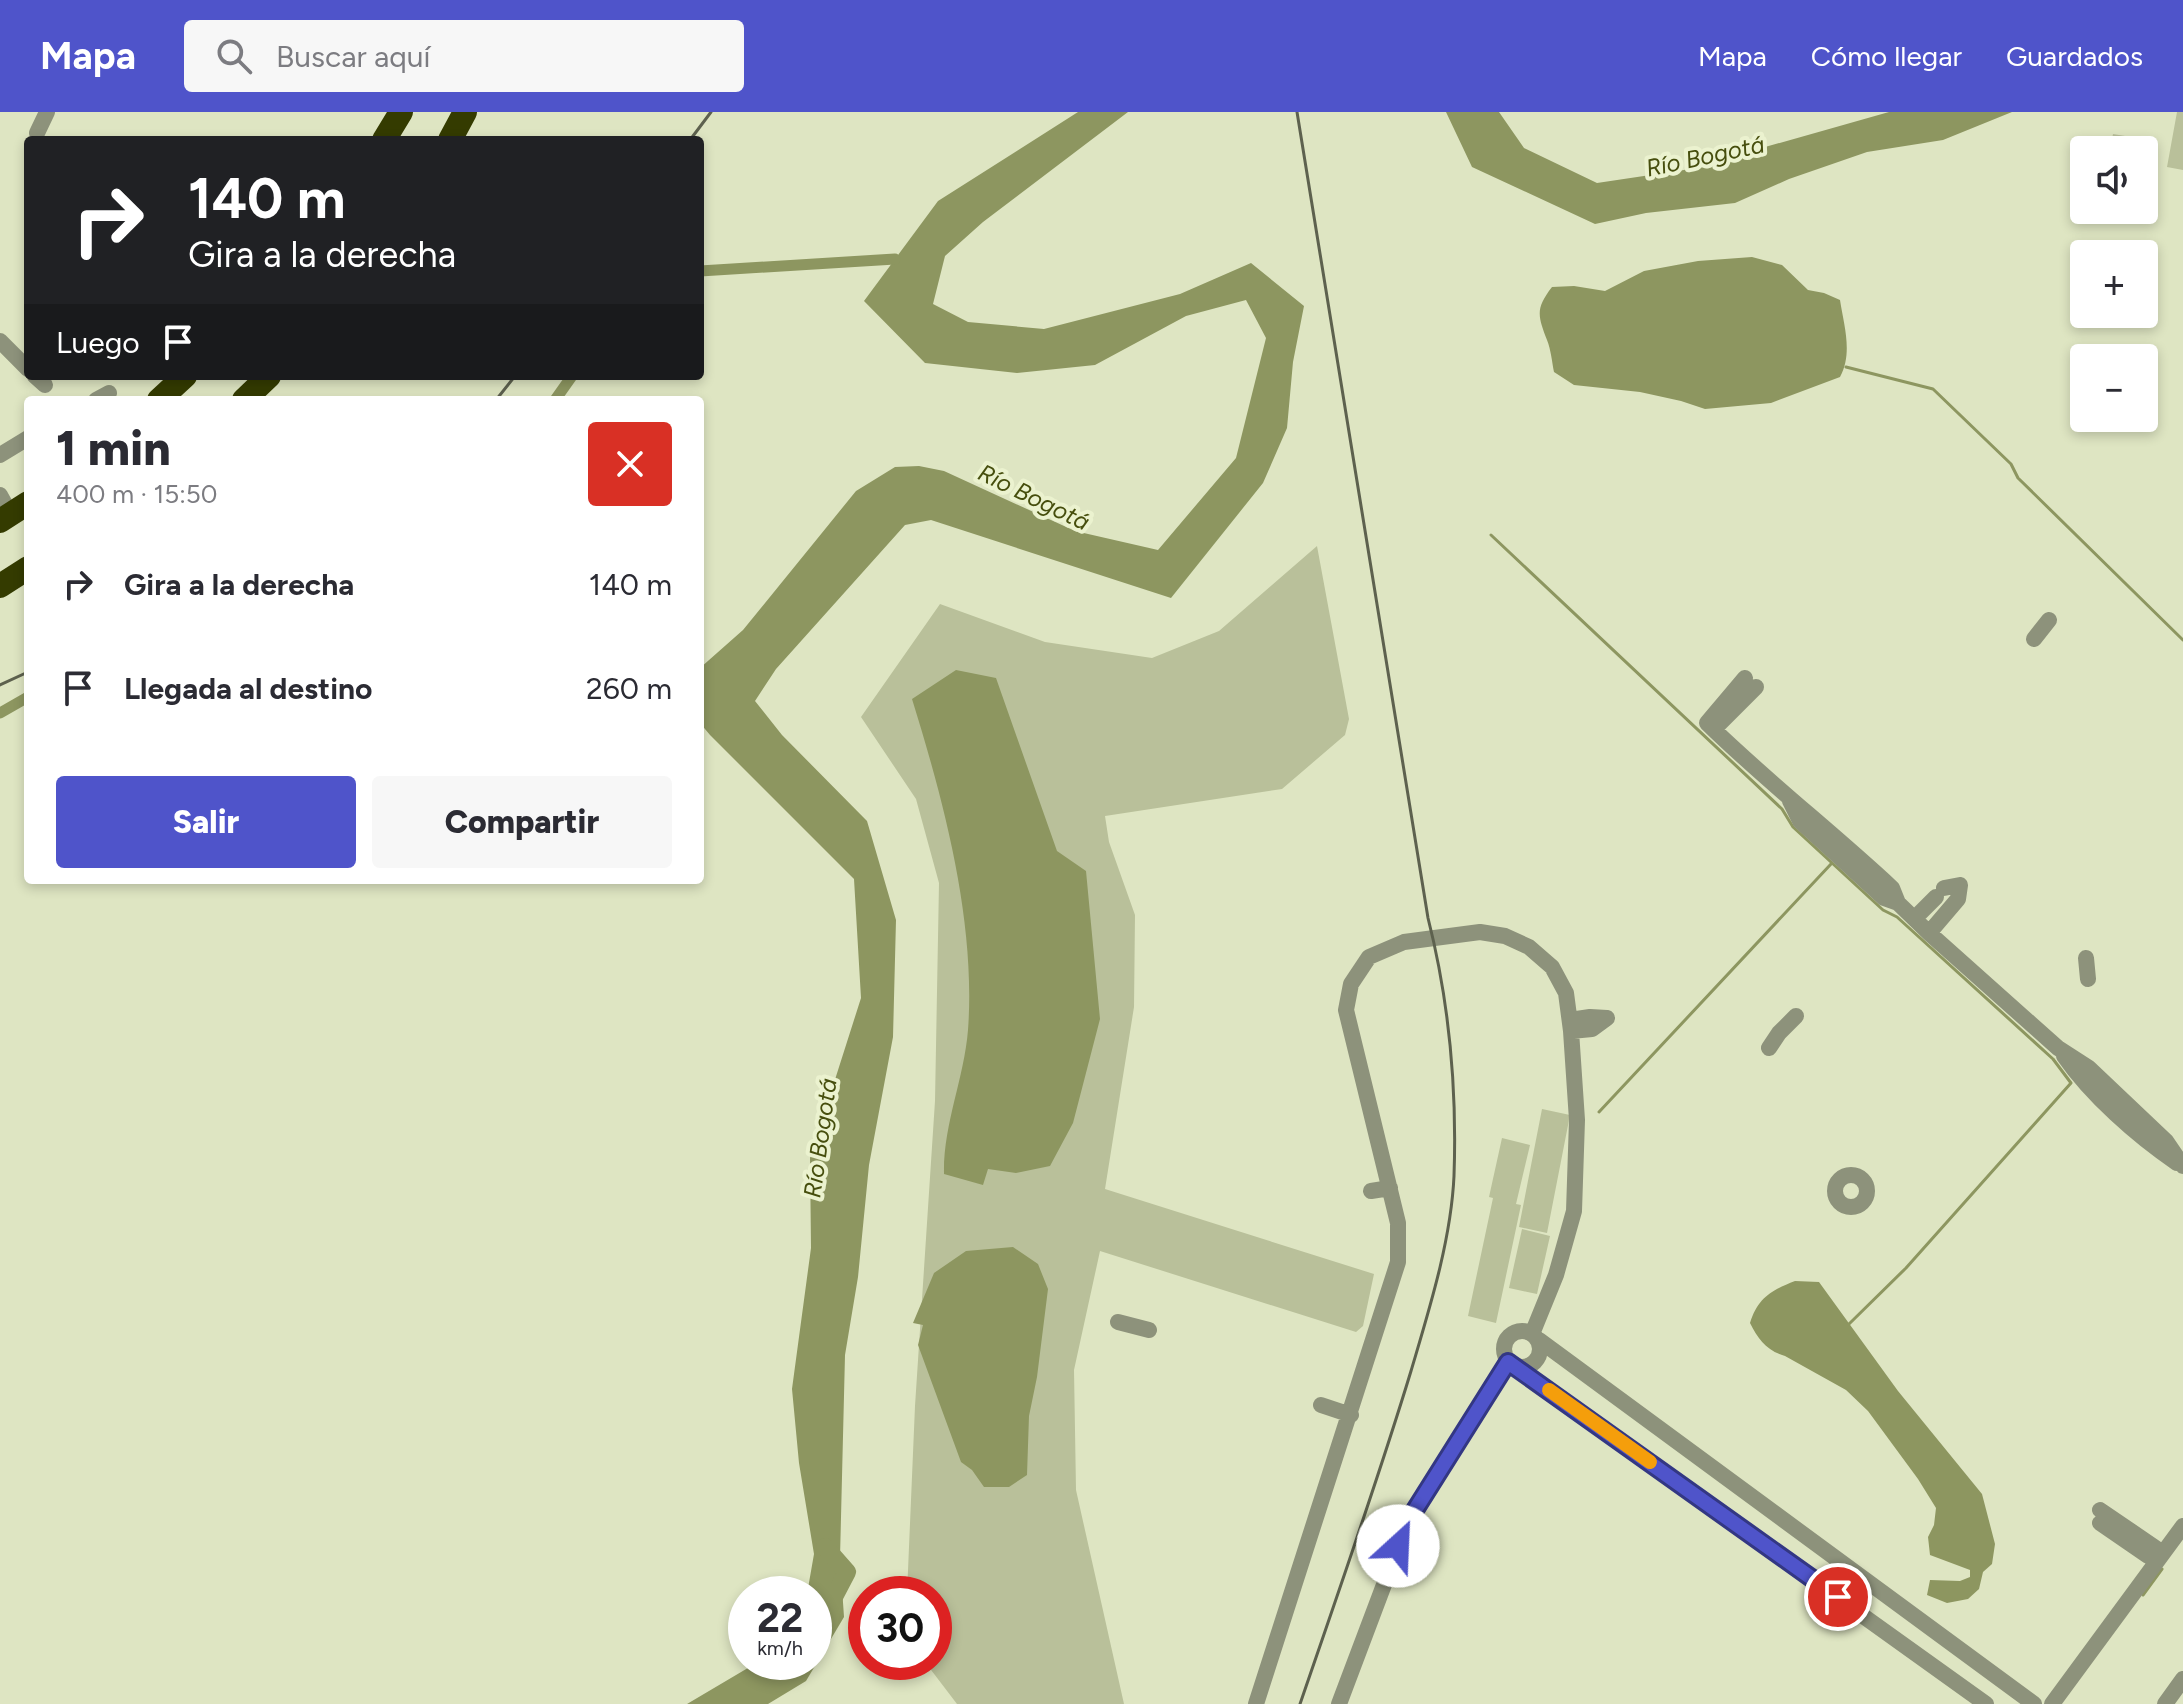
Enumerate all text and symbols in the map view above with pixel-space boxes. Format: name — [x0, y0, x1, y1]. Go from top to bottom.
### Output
search box — [184, 20, 744, 92]
text: Mapa — [40, 33, 136, 79]
icon: search — [212, 34, 256, 78]
text: Buscar aquí — [276, 38, 430, 75]
text: Mapa — [1698, 39, 1767, 73]
text: Cómo llegar — [1811, 39, 1962, 73]
text: Guardados — [2006, 39, 2143, 73]
water label: Río Bogotá — [1643, 129, 1767, 183]
map controls — [2070, 136, 2158, 432]
button: sound — [2070, 136, 2158, 224]
text: 140 m — [188, 165, 346, 232]
icon: right — [56, 168, 160, 272]
text: Gira a la derecha — [188, 233, 456, 276]
button: + — [2070, 240, 2158, 328]
icon: arrive — [156, 320, 200, 364]
text: Luego — [56, 324, 140, 361]
button: − — [2070, 344, 2158, 432]
text: 1 min — [56, 419, 171, 477]
button: close — [588, 422, 672, 506]
water label: Río Bogotá — [974, 458, 1094, 536]
text: 400 m · 15:50 — [56, 478, 217, 510]
icon: right — [56, 562, 100, 606]
text: Gira a la derecha — [124, 566, 354, 603]
text: 140 m — [589, 566, 672, 603]
icon: arrive — [56, 666, 100, 710]
text: Llegada al destino — [124, 670, 372, 707]
text: 260 m — [586, 670, 672, 707]
button: Salir — [56, 776, 356, 868]
button: Compartir — [372, 776, 672, 868]
water label: Río Bogotá — [797, 1076, 843, 1200]
position arrow — [1356, 1504, 1440, 1588]
pin — [1804, 1563, 1872, 1631]
icon: arrive — [1816, 1575, 1860, 1619]
speed limit sign: 30 — [848, 1576, 952, 1680]
text: 22 — [757, 1594, 803, 1642]
text: km/h — [757, 1636, 803, 1660]

